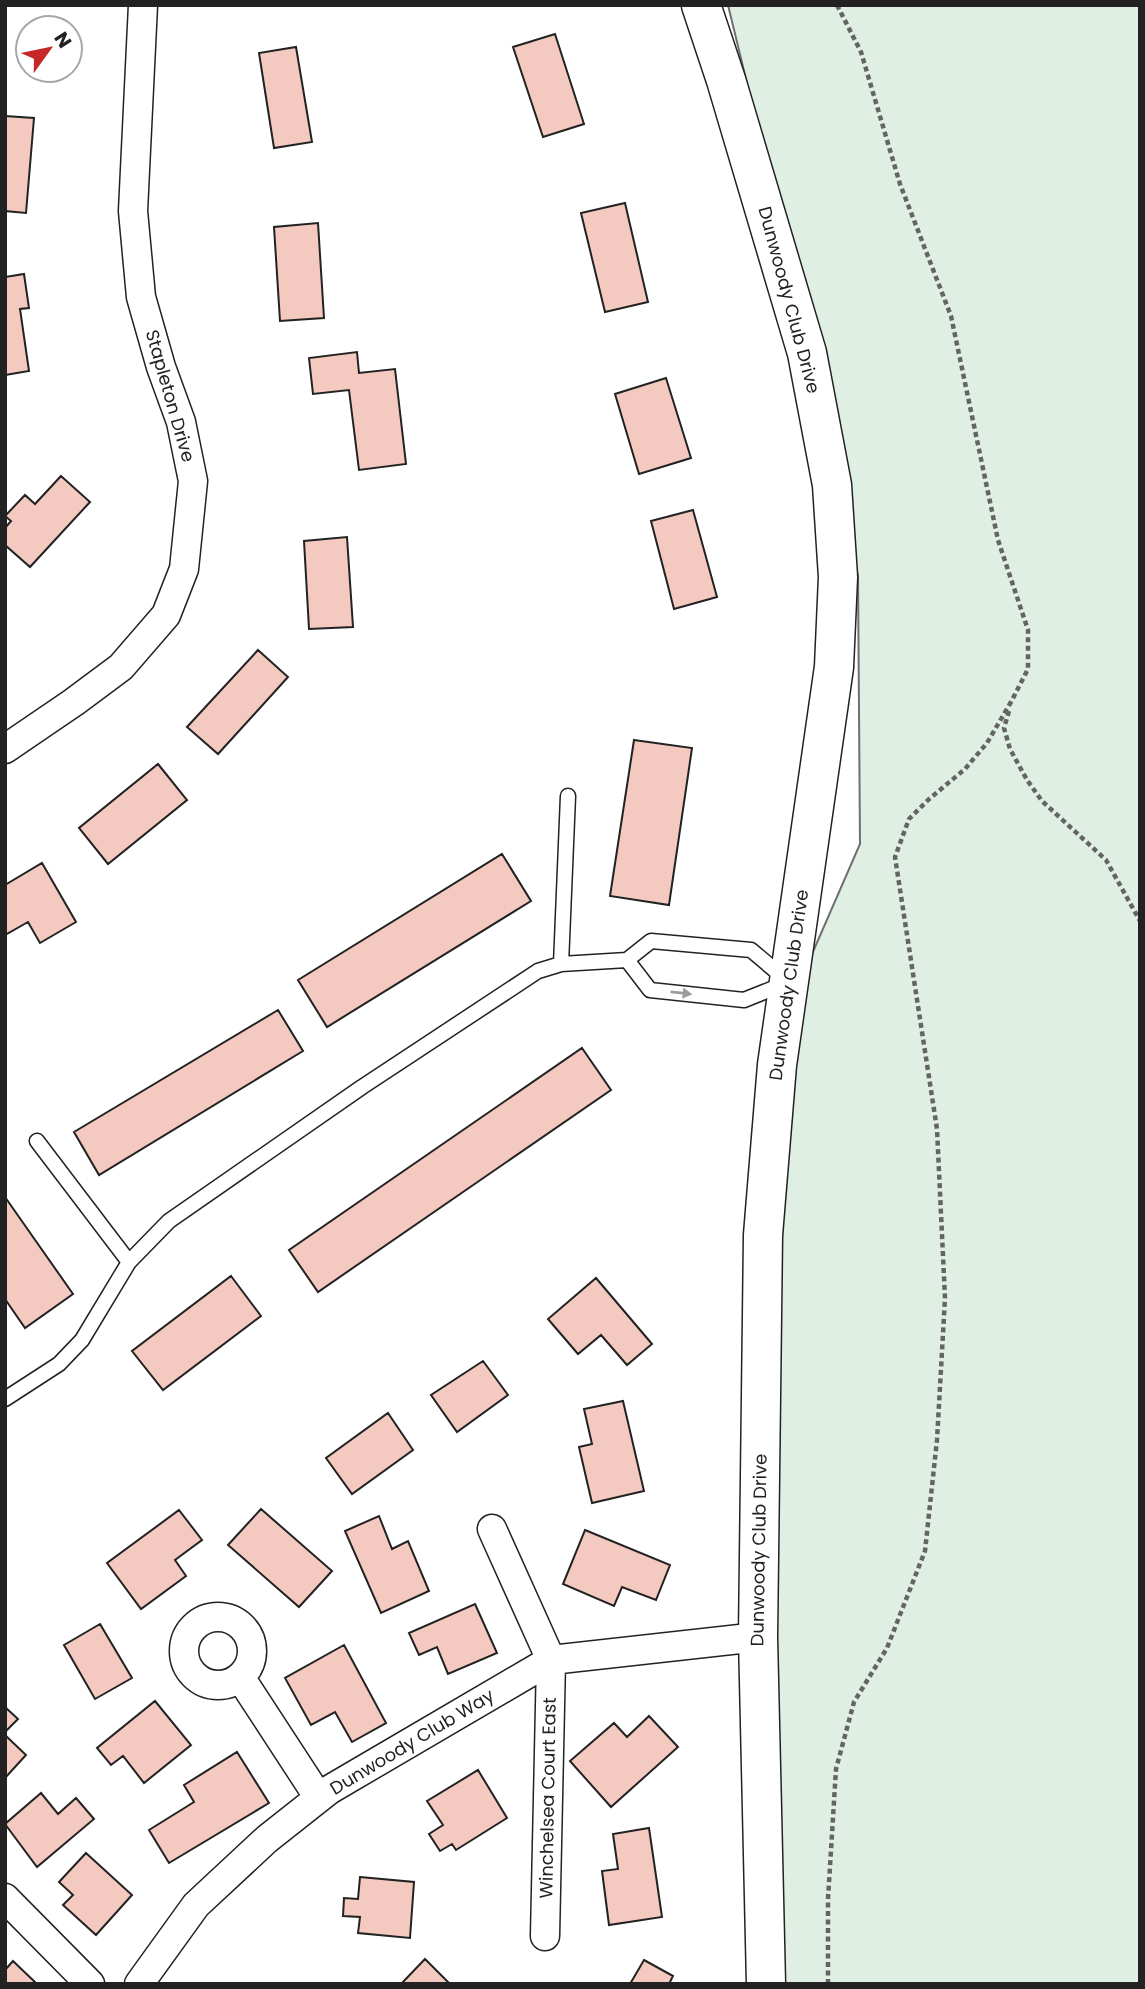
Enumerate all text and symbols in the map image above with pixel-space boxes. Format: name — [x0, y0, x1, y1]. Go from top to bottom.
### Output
north arrow — [14, 14, 84, 84]
text: N — [48, 27, 78, 53]
street label: Dunwoody Club Drive — [752, 204, 826, 396]
street label: Stapleton Drive — [140, 327, 201, 465]
street label: Dunwoody Club Drive — [763, 888, 814, 1082]
one-way arrow — [670, 988, 692, 999]
street label: Dunwoody Club Drive — [744, 1453, 773, 1647]
street label: Dunwoody Club Way — [325, 1683, 498, 1801]
street label: Winchelsea Court East — [533, 1697, 562, 1899]

